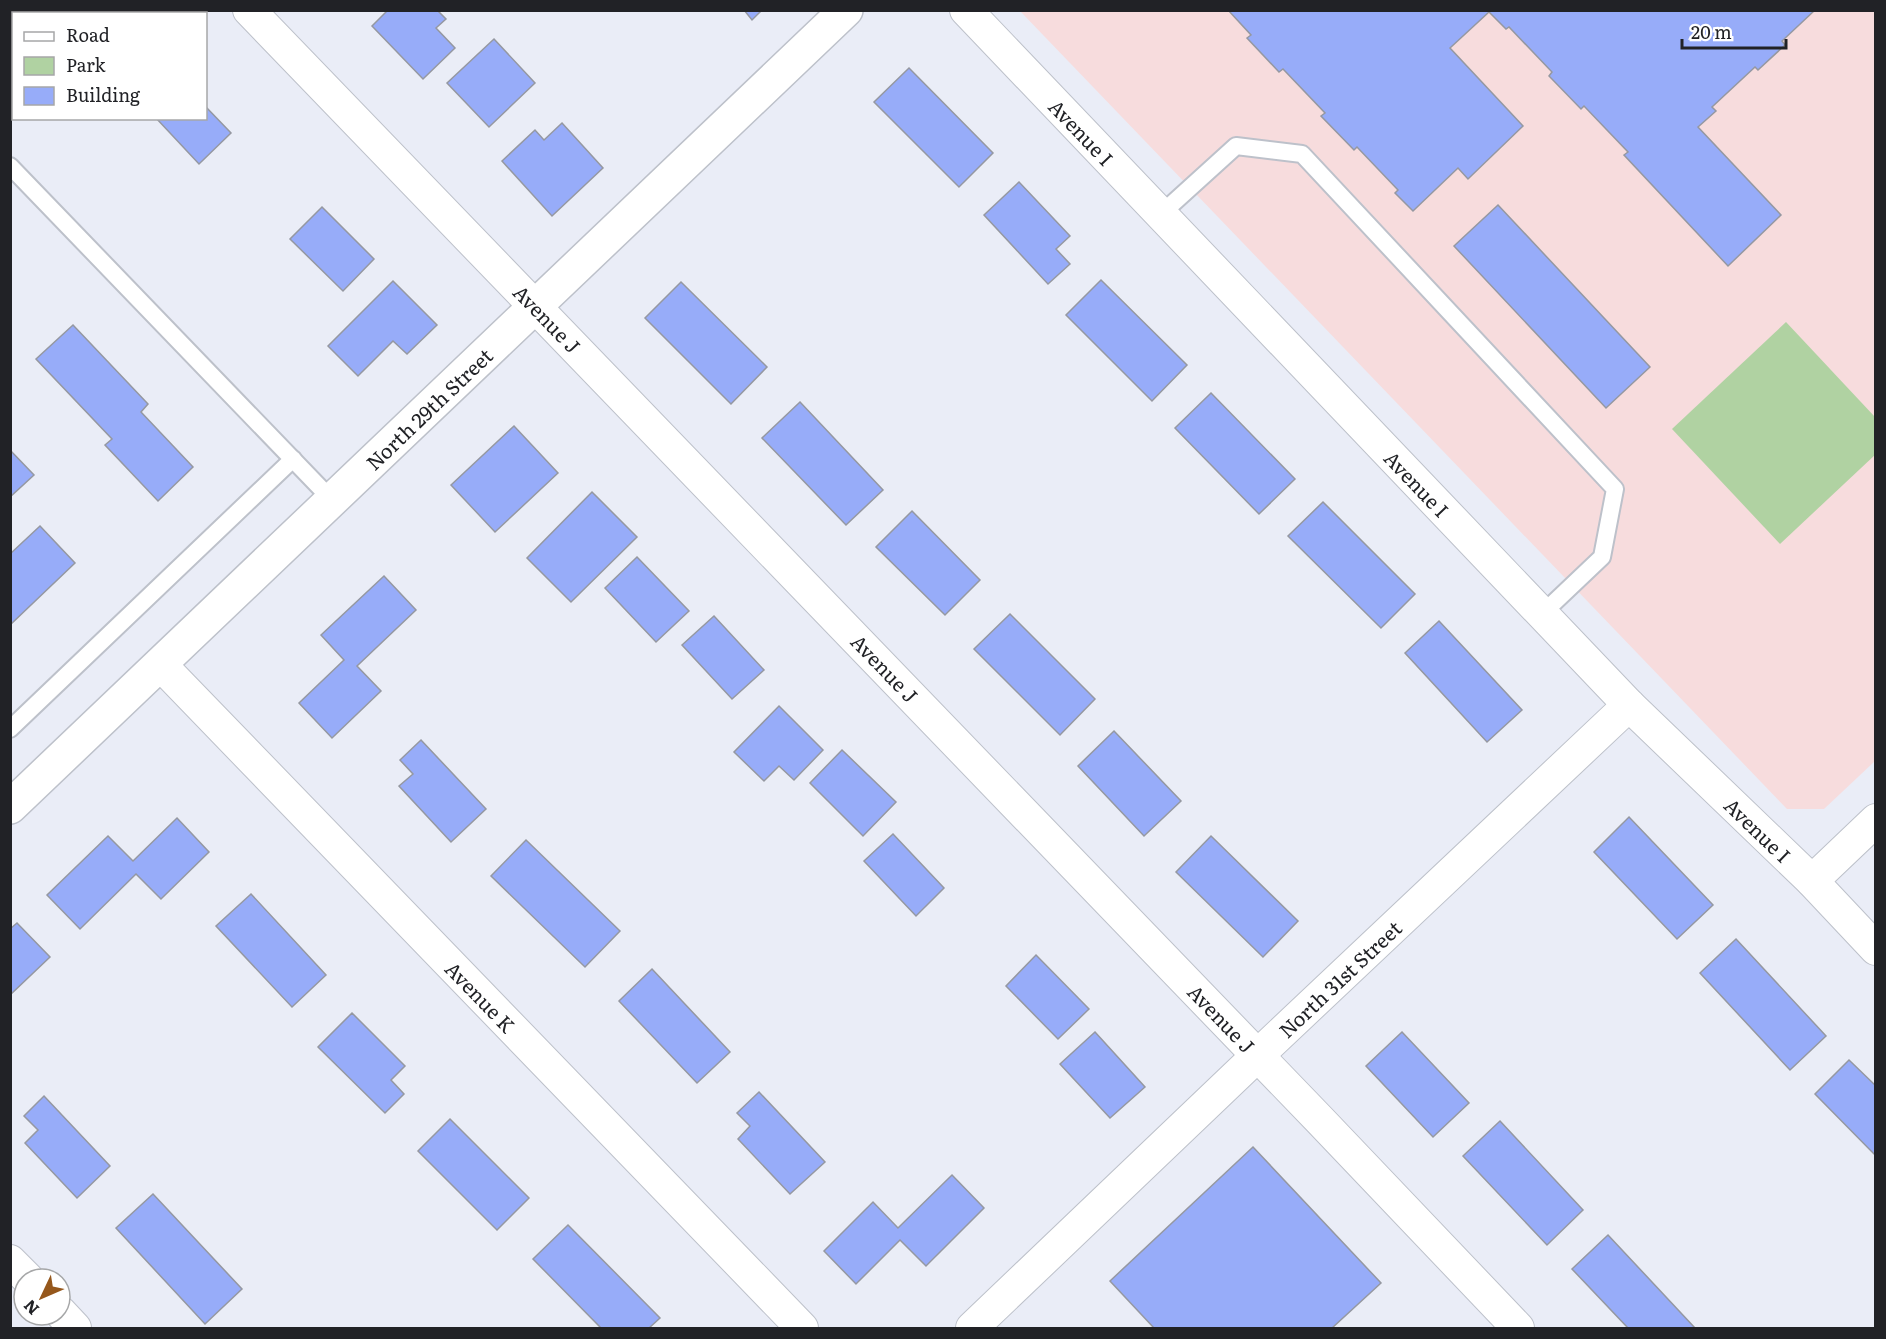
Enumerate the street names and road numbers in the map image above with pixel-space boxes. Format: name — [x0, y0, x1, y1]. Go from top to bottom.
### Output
street label: Avenue I — [1043, 91, 1121, 172]
street label: Avenue J — [507, 277, 588, 359]
street label: North 29th Street — [358, 340, 499, 476]
street label: Avenue I — [1378, 443, 1457, 523]
street label: Avenue J — [845, 626, 926, 709]
street label: Avenue I — [1718, 790, 1798, 869]
street label: North 31st Street — [1271, 913, 1407, 1044]
street label: Avenue K — [439, 954, 523, 1039]
street label: Avenue J — [1182, 977, 1262, 1059]

